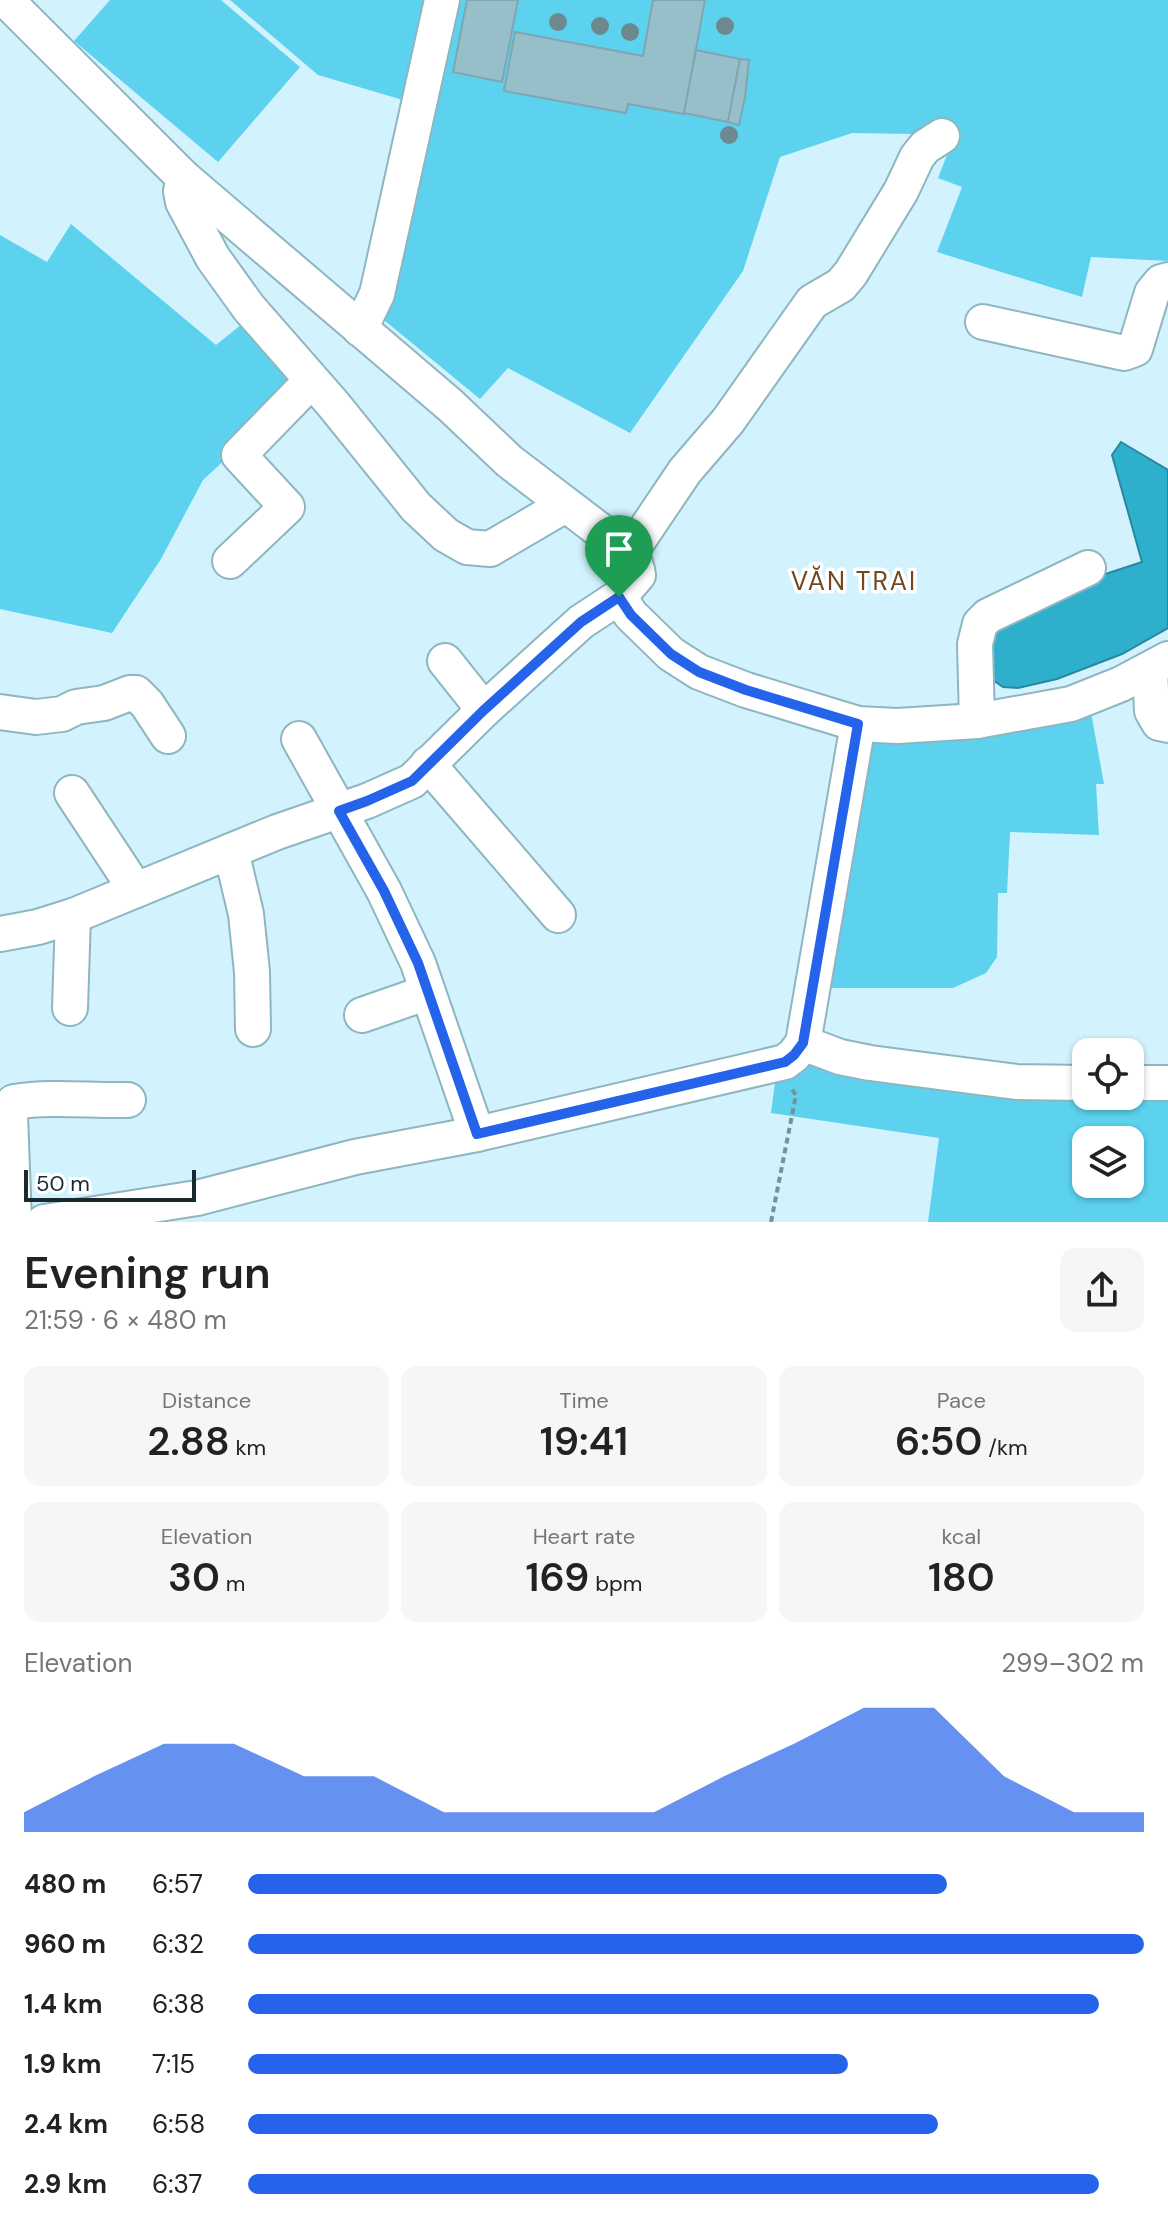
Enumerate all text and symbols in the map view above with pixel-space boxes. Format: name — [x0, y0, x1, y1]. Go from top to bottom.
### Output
pin — [585, 515, 653, 597]
icon: arrive — [597, 527, 641, 571]
district label: VĂN TRAI — [791, 564, 917, 598]
map controls — [1072, 1038, 1144, 1198]
button: locate — [1072, 1038, 1144, 1110]
button: layers — [1072, 1126, 1144, 1198]
scale bar — [24, 1166, 196, 1202]
text: 50 m — [36, 1169, 90, 1198]
text: Evening run — [24, 1244, 271, 1302]
button: share — [1060, 1248, 1144, 1332]
text: 21:59 · 6 × 480 m — [24, 1303, 227, 1337]
text: Distance — [162, 1386, 251, 1415]
text: Time — [559, 1386, 609, 1415]
text: Pace — [937, 1386, 986, 1415]
text: 2.88 — [147, 1415, 230, 1467]
text: 19:41 — [540, 1415, 628, 1467]
text: 6:50 — [895, 1415, 983, 1467]
text: km — [230, 1433, 266, 1462]
text: /km — [983, 1433, 1028, 1462]
text: Elevation — [161, 1522, 253, 1551]
text: Heart rate — [533, 1522, 635, 1551]
text: kcal — [941, 1522, 981, 1551]
text: 30 — [168, 1551, 220, 1603]
text: 169 — [526, 1551, 589, 1603]
text: 180 — [928, 1551, 995, 1603]
text: m — [220, 1569, 245, 1598]
text: bpm — [589, 1569, 642, 1598]
text: Elevation — [24, 1646, 132, 1680]
text: 299–302 m — [1001, 1646, 1144, 1680]
text: 480 m — [24, 1867, 106, 1901]
text: 6:57 — [152, 1867, 203, 1901]
text: 960 m — [24, 1927, 106, 1961]
text: 6:32 — [152, 1927, 204, 1961]
text: 1.4 km — [24, 1987, 103, 2021]
text: 6:38 — [152, 1987, 205, 2021]
text: 1.9 km — [24, 2047, 101, 2081]
text: 7:15 — [152, 2047, 195, 2081]
text: 2.4 km — [24, 2107, 108, 2141]
text: 6:58 — [152, 2107, 205, 2141]
text: 2.9 km — [24, 2167, 107, 2201]
text: 6:37 — [152, 2167, 202, 2201]

